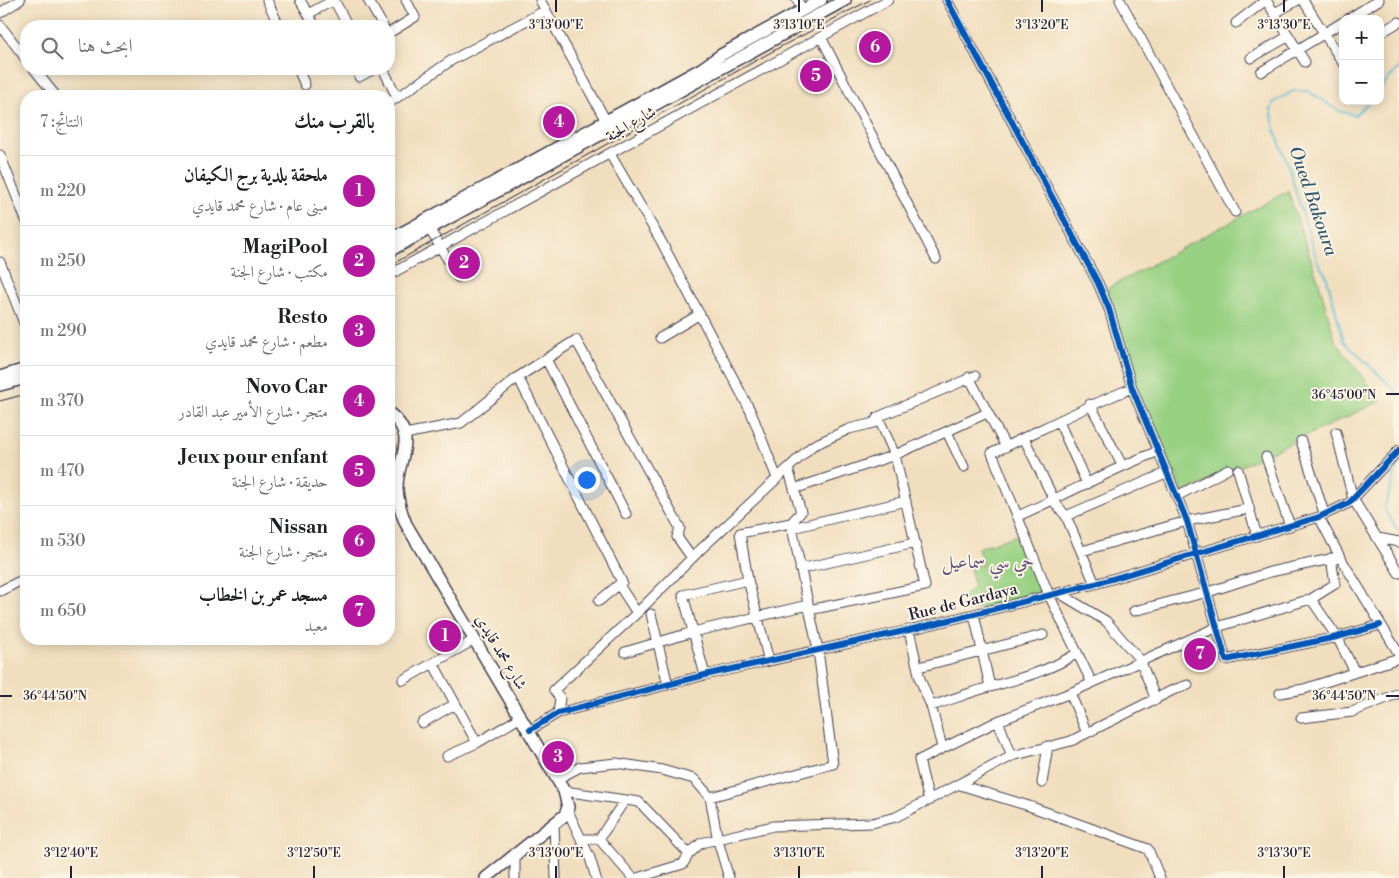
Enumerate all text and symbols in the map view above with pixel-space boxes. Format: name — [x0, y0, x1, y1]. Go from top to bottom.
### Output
map controls — [1339, 15, 1384, 105]
button: + — [1339, 15, 1384, 60]
text: 3°13'00"E — [529, 18, 583, 33]
text: 3°13'10"E — [773, 18, 825, 33]
text: 3°13'20"E — [1015, 18, 1069, 33]
text: 3°13'30"E — [1257, 18, 1311, 33]
search box — [20, 20, 395, 75]
pin: 6 — [859, 28, 891, 66]
icon: search — [38, 34, 66, 62]
text: ابحث هنا — [78, 34, 133, 58]
pin: 5 — [800, 57, 832, 95]
button: − — [1339, 60, 1384, 105]
street label: شارع الجنة — [602, 102, 661, 149]
pin: 4 — [543, 103, 575, 141]
text: بالقرب منك — [294, 109, 375, 135]
text: النتائج: 7 — [40, 112, 83, 132]
water label: Oued Bakoura — [1283, 143, 1343, 260]
text: ملحقة بلدية برج الكيفان — [184, 163, 328, 187]
text: 220 m — [40, 181, 86, 201]
text: 1 — [355, 181, 363, 201]
text: مبنى عام · شارع محمد قايدي — [192, 196, 328, 216]
text: MagiPool — [243, 235, 328, 259]
pin: 2 — [448, 244, 480, 282]
text: 250 m — [40, 251, 86, 271]
text: 2 — [354, 251, 364, 271]
text: مكتب · شارع الجنة — [230, 262, 328, 282]
text: Resto — [278, 305, 328, 329]
text: 290 m — [40, 321, 87, 341]
text: 3 — [354, 321, 364, 341]
text: مطعم · شارع محمد قايدي — [205, 332, 328, 352]
text: Novo Car — [246, 375, 328, 399]
text: 36°45'00"N — [1312, 388, 1376, 403]
text: 370 m — [40, 391, 84, 411]
text: 4 — [354, 391, 364, 411]
text: متجر · شارع الأمير عبد القادر — [178, 402, 328, 422]
text: Jeux pour enfant — [180, 445, 328, 469]
text: 470 m — [40, 461, 85, 481]
text: 5 — [354, 461, 364, 481]
your location — [574, 467, 600, 493]
text: حديقة · شارع الجنة — [232, 472, 328, 492]
text: Nissan — [269, 515, 328, 539]
text: 530 m — [40, 531, 86, 551]
text: 6 — [354, 531, 364, 551]
text: متجر · شارع الجنة — [239, 542, 328, 562]
district label: حي سي سماعيل — [942, 550, 1034, 579]
street label: Rue de Gardaya — [906, 579, 1020, 625]
text: مسجد عمر بن الخطاب — [199, 583, 328, 607]
text: 650 m — [40, 601, 86, 621]
text: 7 — [354, 601, 364, 621]
street label: شارع محمد قايدي — [468, 611, 531, 695]
text: معبد — [304, 616, 328, 636]
pin: 1 — [429, 617, 461, 655]
pin: 7 — [1184, 635, 1216, 673]
text: 36°44'50"N — [23, 689, 87, 704]
text: 36°44'50"N — [1312, 689, 1376, 704]
pin: 3 — [542, 738, 574, 776]
text: 3°12'40"E — [44, 846, 98, 861]
text: 3°12'50"E — [287, 846, 341, 861]
text: 3°13'00"E — [529, 846, 583, 861]
text: 3°13'10"E — [773, 846, 825, 861]
text: 3°13'20"E — [1015, 846, 1069, 861]
text: 3°13'30"E — [1257, 846, 1311, 861]

